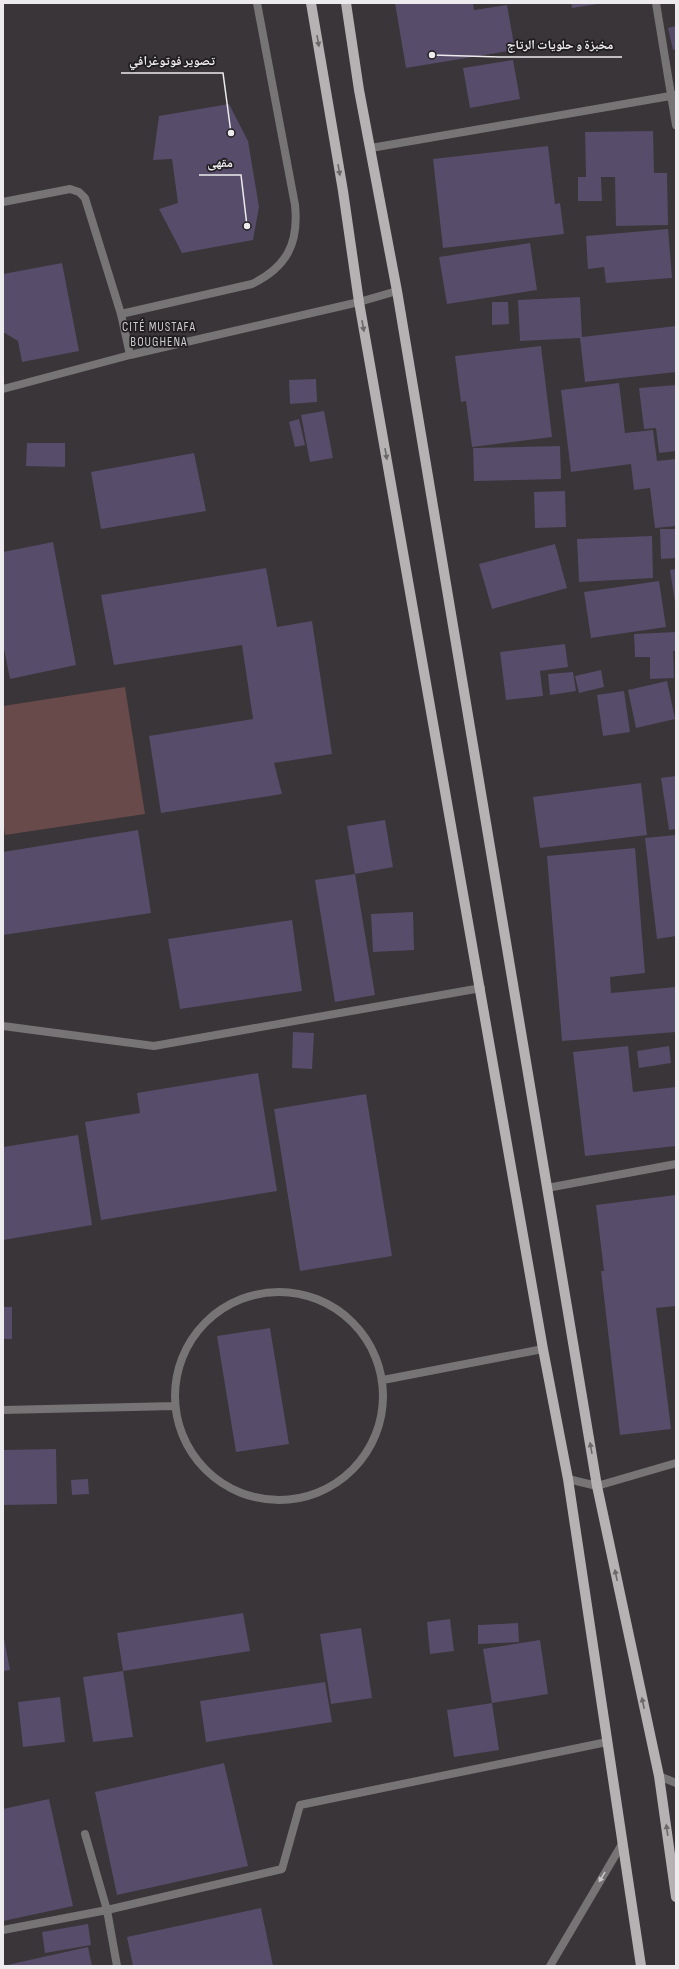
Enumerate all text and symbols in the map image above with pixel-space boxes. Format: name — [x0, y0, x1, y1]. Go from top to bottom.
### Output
callout: مخبزة و حلويات الرتاج — [499, 32, 622, 57]
one-way arrow — [315, 35, 321, 48]
text: مخبزة و حلويات الرتاج — [507, 37, 613, 53]
callout: تصوير فوتوغرافي — [121, 48, 223, 73]
text: تصوير فوتوغرافي — [129, 53, 216, 71]
callout: مقهى — [199, 150, 241, 175]
text: مقهى — [207, 155, 233, 171]
one-way arrow — [336, 164, 342, 176]
district label: CITÉ MUSTAFA BOUGHENA — [122, 319, 196, 350]
one-way arrow — [360, 320, 366, 332]
one-way arrow — [383, 448, 389, 460]
one-way arrow — [588, 1442, 594, 1454]
one-way arrow — [613, 1569, 619, 1582]
one-way arrow — [640, 1696, 646, 1709]
one-way arrow — [664, 1824, 670, 1837]
one-way arrow — [599, 1871, 606, 1883]

